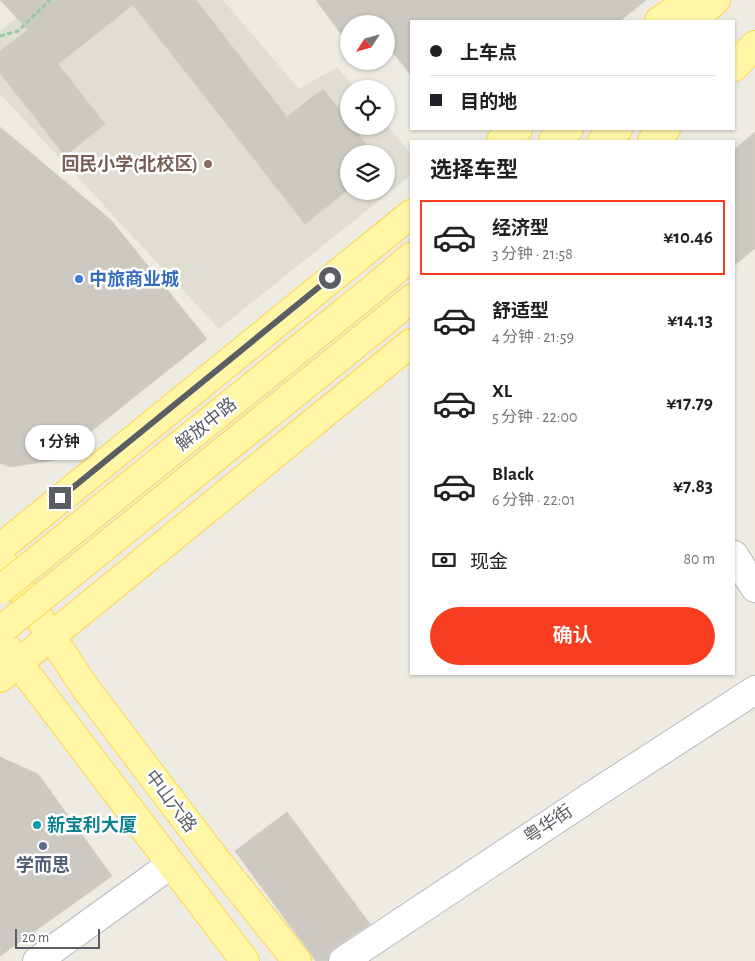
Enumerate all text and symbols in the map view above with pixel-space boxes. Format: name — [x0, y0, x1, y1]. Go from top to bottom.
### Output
north arrow — [340, 15, 395, 70]
map controls — [340, 15, 395, 200]
text: 上车点 — [460, 44, 517, 63]
button: locate — [340, 80, 395, 135]
text: 目的地 — [460, 93, 517, 112]
button: layers — [340, 145, 395, 200]
place label: 回民小学(北校区) — [61, 154, 198, 174]
marker: 回民小学(北校区) — [202, 158, 214, 170]
text: 选择车型 — [430, 159, 518, 181]
icon: car — [432, 215, 477, 260]
text: 经济型 — [492, 219, 549, 238]
text: ¥10.46 — [663, 228, 713, 247]
text: 3 分钟 · 21:58 — [492, 246, 573, 262]
route start — [319, 267, 341, 289]
place label: 中旅商业城 — [89, 269, 179, 289]
marker: 中旅商业城 — [73, 273, 85, 285]
icon: car — [432, 298, 477, 343]
text: 舒适型 — [492, 302, 549, 321]
text: ¥14.13 — [667, 311, 713, 330]
text: 4 分钟 · 21:59 — [492, 329, 574, 345]
icon: car — [432, 381, 477, 426]
text: XL — [492, 382, 512, 401]
street label: 解放中路 — [172, 394, 240, 454]
text: ¥17.79 — [666, 394, 713, 413]
text: 5 分钟 · 22:00 — [492, 409, 577, 425]
callout: 1 分钟 — [25, 426, 95, 460]
text: 1 分钟 — [40, 434, 80, 450]
icon: car — [432, 464, 477, 509]
text: Black — [492, 465, 534, 484]
text: ¥7.83 — [673, 477, 713, 496]
route end — [49, 487, 71, 509]
text: 6 分钟 · 22:01 — [492, 492, 575, 508]
icon: cash — [430, 546, 458, 574]
text: 80 m — [684, 551, 715, 567]
text: 现金 — [470, 553, 508, 572]
button: 确认 — [430, 607, 715, 665]
street label: 中山六路 — [141, 766, 201, 836]
street label: 粤华街 — [520, 801, 576, 847]
place label: 新宝利大厦 — [47, 815, 137, 835]
marker: 新宝利大厦 — [31, 819, 43, 831]
marker: 学而思 — [37, 840, 49, 852]
place label: 学而思 — [16, 855, 70, 875]
scale bar — [15, 926, 100, 949]
text: 20 m — [22, 931, 49, 945]

